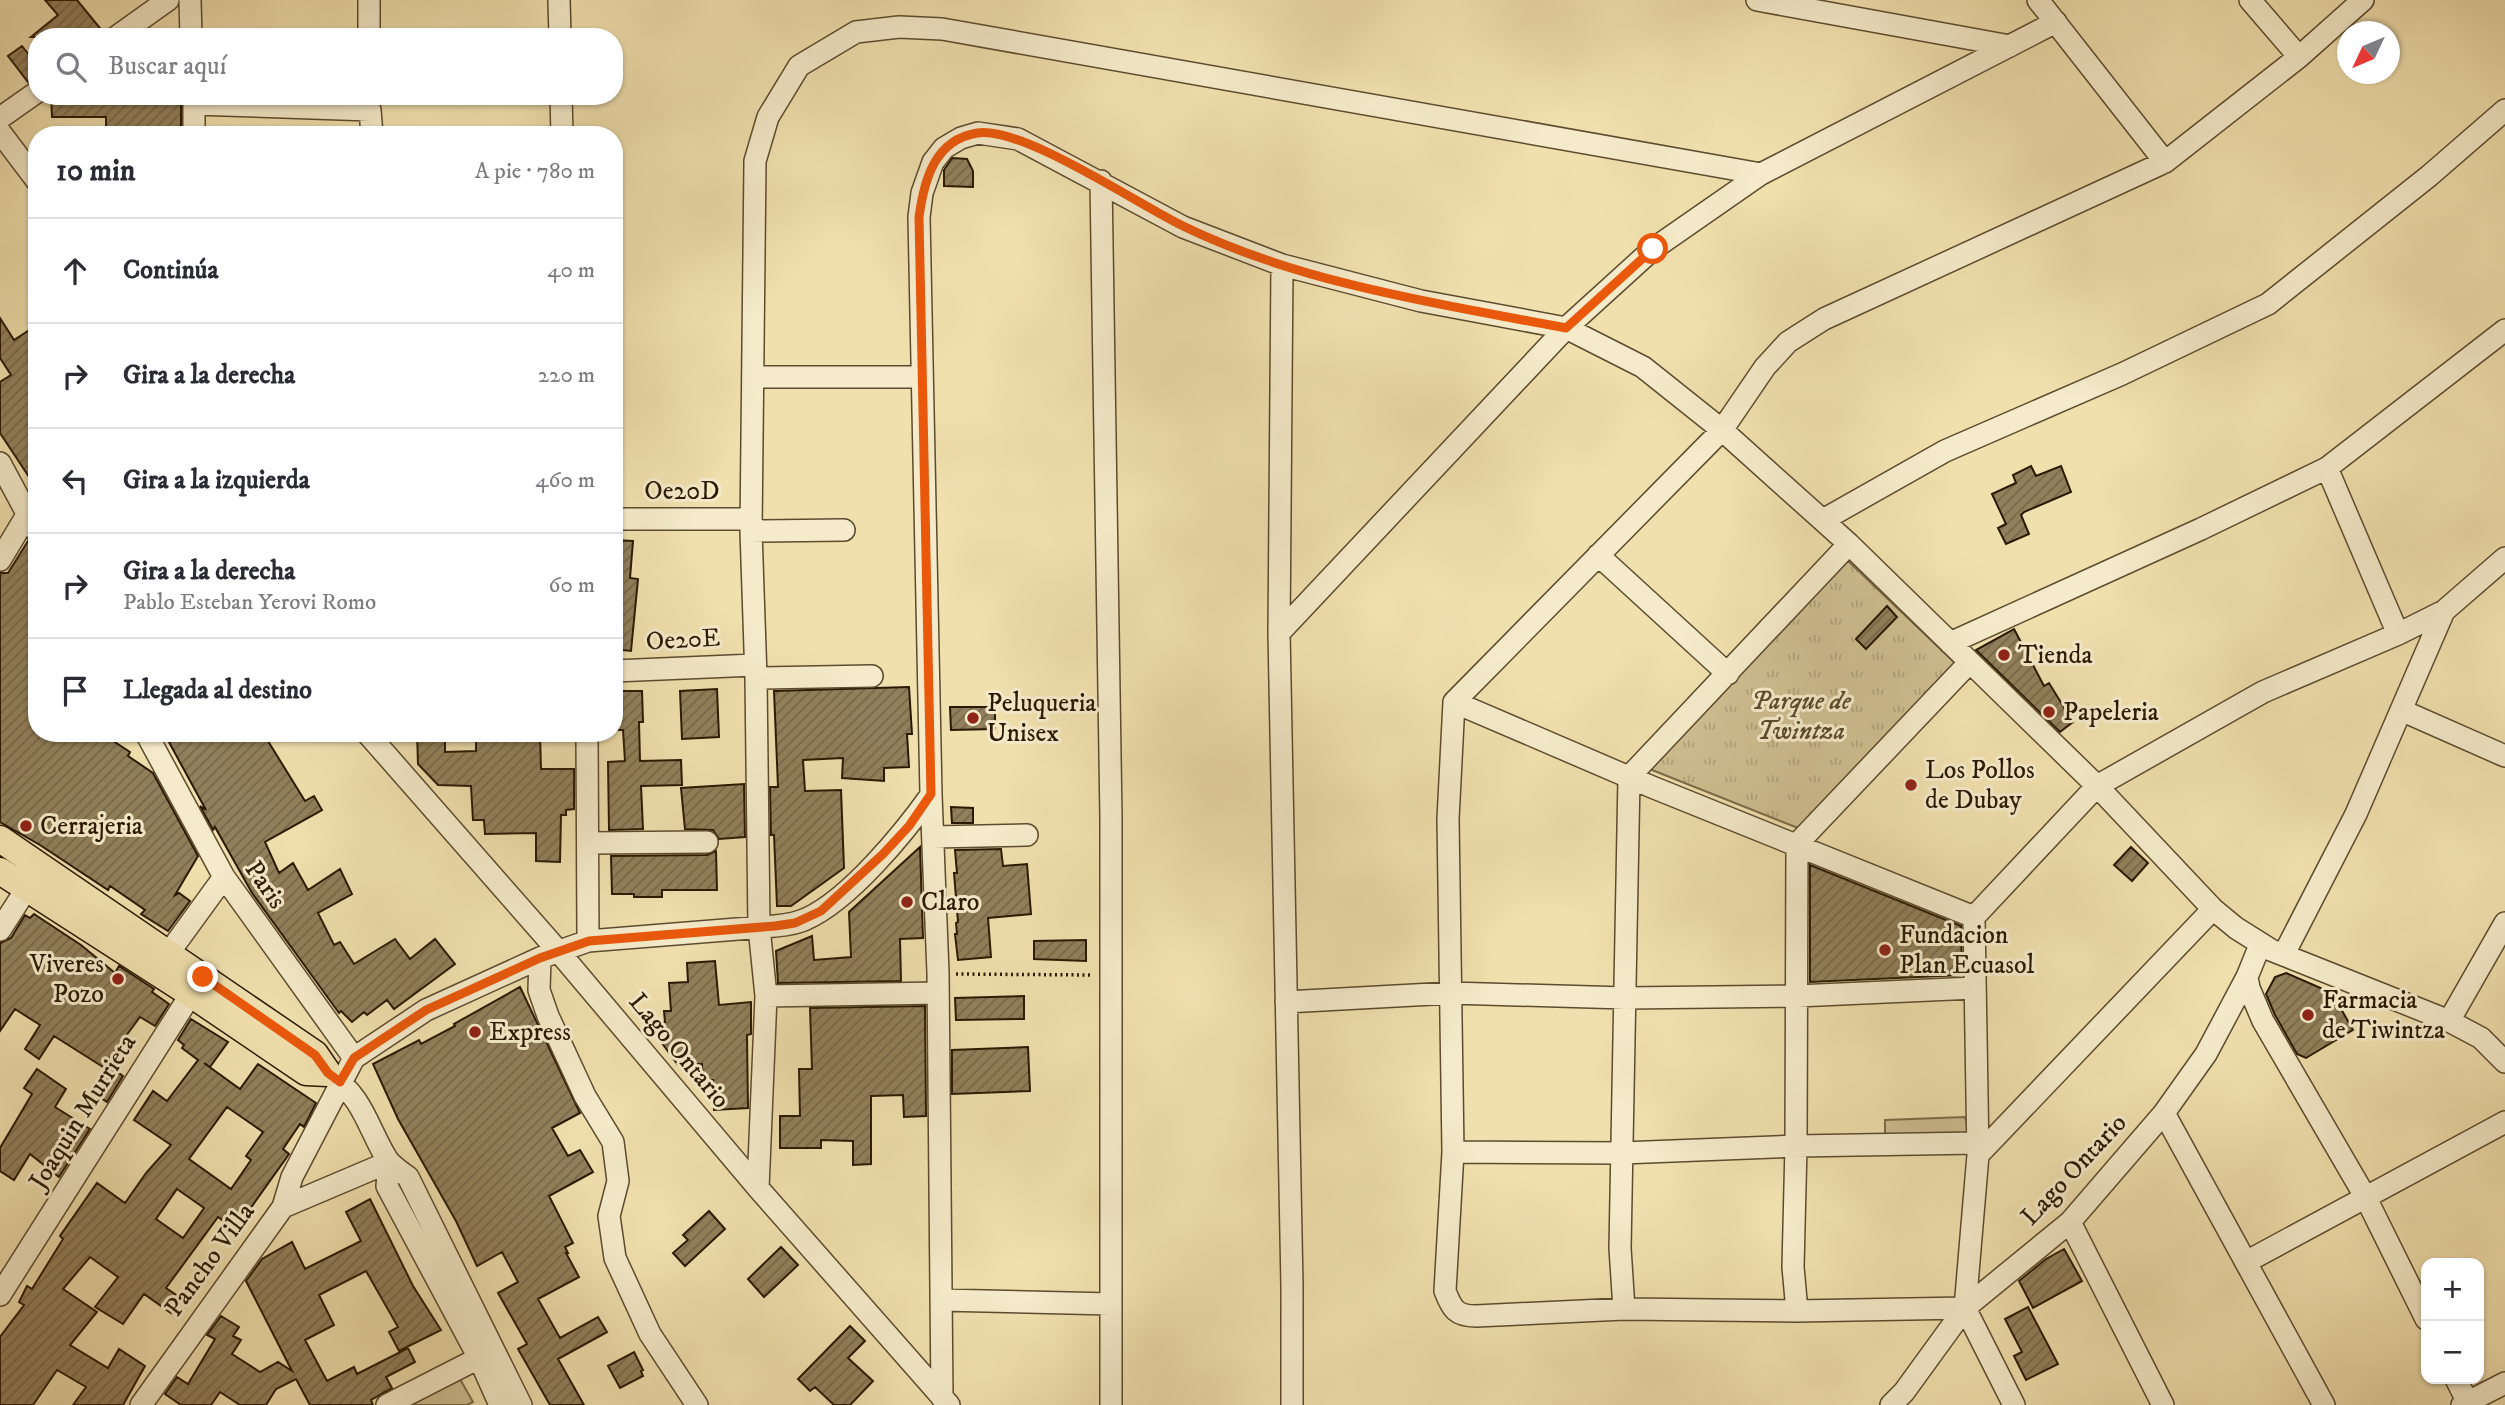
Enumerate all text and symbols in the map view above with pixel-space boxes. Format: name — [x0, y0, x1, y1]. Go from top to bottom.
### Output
north arrow — [2337, 21, 2400, 84]
search box — [28, 28, 623, 105]
icon: search — [52, 48, 90, 86]
text: Buscar aquí — [108, 50, 226, 83]
text: 10 min — [56, 153, 135, 190]
text: A pie · 780 m — [475, 157, 595, 186]
route start — [1637, 233, 1668, 264]
icon: ahead — [56, 252, 94, 290]
text: Continúa — [123, 254, 218, 287]
text: 40 m — [547, 256, 595, 285]
icon: right — [56, 357, 94, 395]
text: Gira a la derecha — [123, 359, 295, 392]
text: 220 m — [538, 361, 595, 390]
icon: left — [56, 462, 94, 500]
text: Gira a la izquierda — [123, 464, 310, 497]
text: 460 m — [535, 466, 595, 495]
street label: Oe20D — [644, 475, 720, 508]
text: Gira a la derecha — [123, 555, 295, 588]
icon: right — [56, 567, 94, 605]
text: 60 m — [548, 571, 595, 600]
text: Pablo Esteban Yerovi Romo — [123, 588, 376, 617]
street label: Oe20E — [645, 622, 721, 658]
place label: Tienda — [2018, 639, 2093, 672]
marker: Tienda — [1996, 647, 2012, 663]
icon: arrive — [56, 672, 94, 710]
text: Llegada al destino — [123, 674, 312, 707]
park label: Parque de Twintza — [1751, 685, 1852, 748]
place label: Peluqueria Unisex — [987, 687, 1096, 750]
place label: Papeleria — [2063, 696, 2159, 729]
marker: Papeleria — [2041, 704, 2057, 720]
marker: Peluqueria Unisex — [965, 710, 981, 726]
place label: Los Pollos de Dubay — [1925, 754, 2035, 817]
marker: Los Pollos de Dubay — [1903, 777, 1919, 793]
place label: Cerrajeria — [40, 810, 143, 843]
marker: Cerrajeria — [18, 818, 34, 834]
street label: Paris — [237, 855, 293, 915]
place label: Claro — [921, 886, 979, 919]
marker: Claro — [899, 894, 915, 910]
place label: Fundacion Plan Ecuasol — [1899, 919, 2034, 982]
marker: Fundacion Plan Ecuasol — [1877, 942, 1893, 958]
place label: Viveres Pozo — [29, 948, 104, 1011]
route end — [187, 961, 218, 992]
marker: Viveres Pozo — [110, 971, 126, 987]
place label: Farmacia de Tiwintza — [2322, 984, 2445, 1047]
street label: Lago Ontario — [621, 986, 737, 1116]
marker: Farmacia de Tiwintza — [2300, 1007, 2316, 1023]
place label: Express — [489, 1016, 571, 1049]
marker: Express — [467, 1024, 483, 1040]
street label: Joaquin Murrieta — [21, 1028, 144, 1197]
street label: Lago Ontario — [2014, 1107, 2134, 1233]
street label: Pancho Villa — [158, 1197, 262, 1323]
map controls — [2421, 1258, 2484, 1384]
button: + — [2421, 1258, 2484, 1321]
button: − — [2421, 1321, 2484, 1384]

